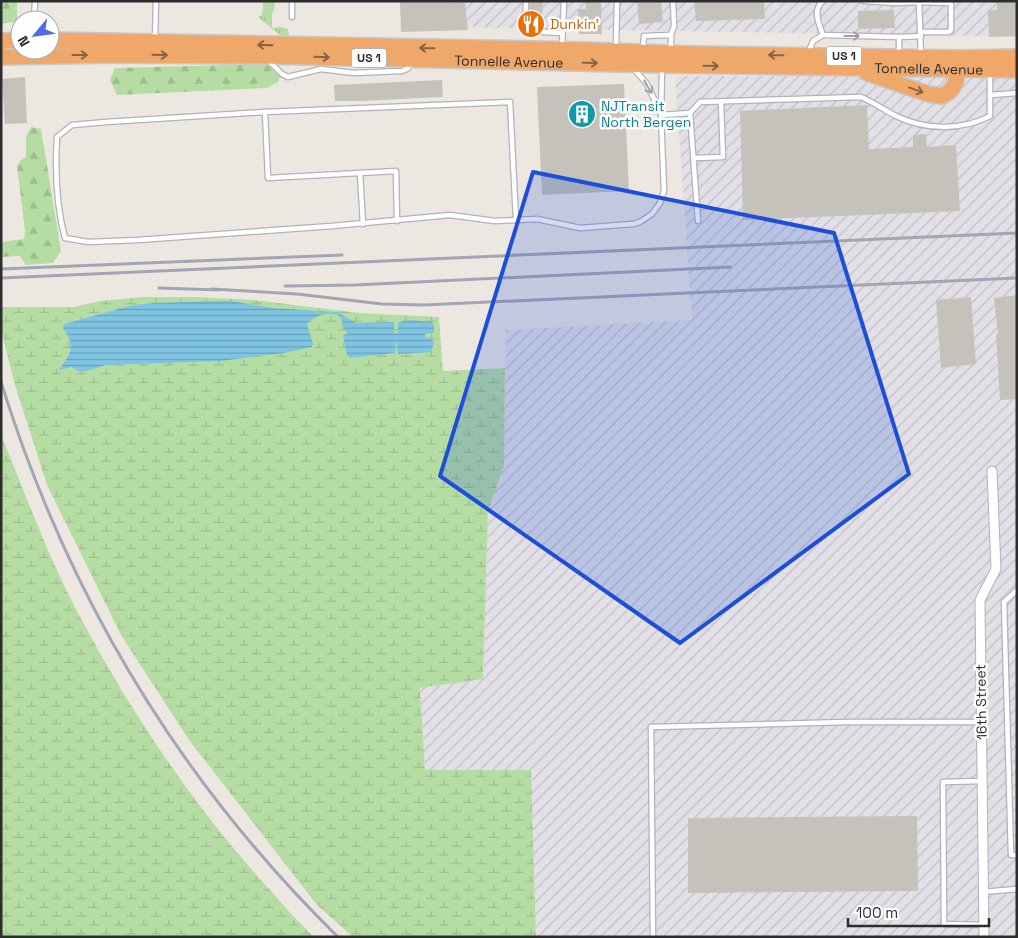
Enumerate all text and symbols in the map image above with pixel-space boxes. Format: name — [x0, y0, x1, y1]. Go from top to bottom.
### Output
restaurant icon: Dunkin' — [516, 9, 546, 39]
north arrow — [10, 10, 60, 60]
place label: Dunkin' — [550, 15, 599, 33]
one-way arrow — [843, 31, 859, 41]
text: N — [13, 33, 34, 50]
one-way arrow — [257, 40, 273, 50]
one-way arrow — [419, 43, 436, 53]
road number: US 1 — [826, 46, 862, 66]
road number: US 1 — [352, 48, 386, 68]
one-way arrow — [72, 50, 88, 60]
one-way arrow — [151, 50, 167, 60]
one-way arrow — [768, 50, 784, 60]
street label: Tonnelle Avenue — [454, 51, 564, 72]
one-way arrow — [314, 53, 330, 62]
one-way arrow — [581, 58, 597, 68]
street label: Tonnelle Avenue — [874, 59, 984, 79]
one-way arrow — [702, 61, 719, 71]
one-way arrow — [644, 79, 653, 94]
one-way arrow — [908, 86, 923, 95]
place label: NJTransit North Bergen — [601, 97, 691, 131]
building icon: NJTransit North Bergen — [567, 99, 597, 129]
street label: 16th Street — [971, 664, 991, 740]
scale bar — [848, 896, 989, 928]
text: 100 m — [856, 903, 898, 922]

